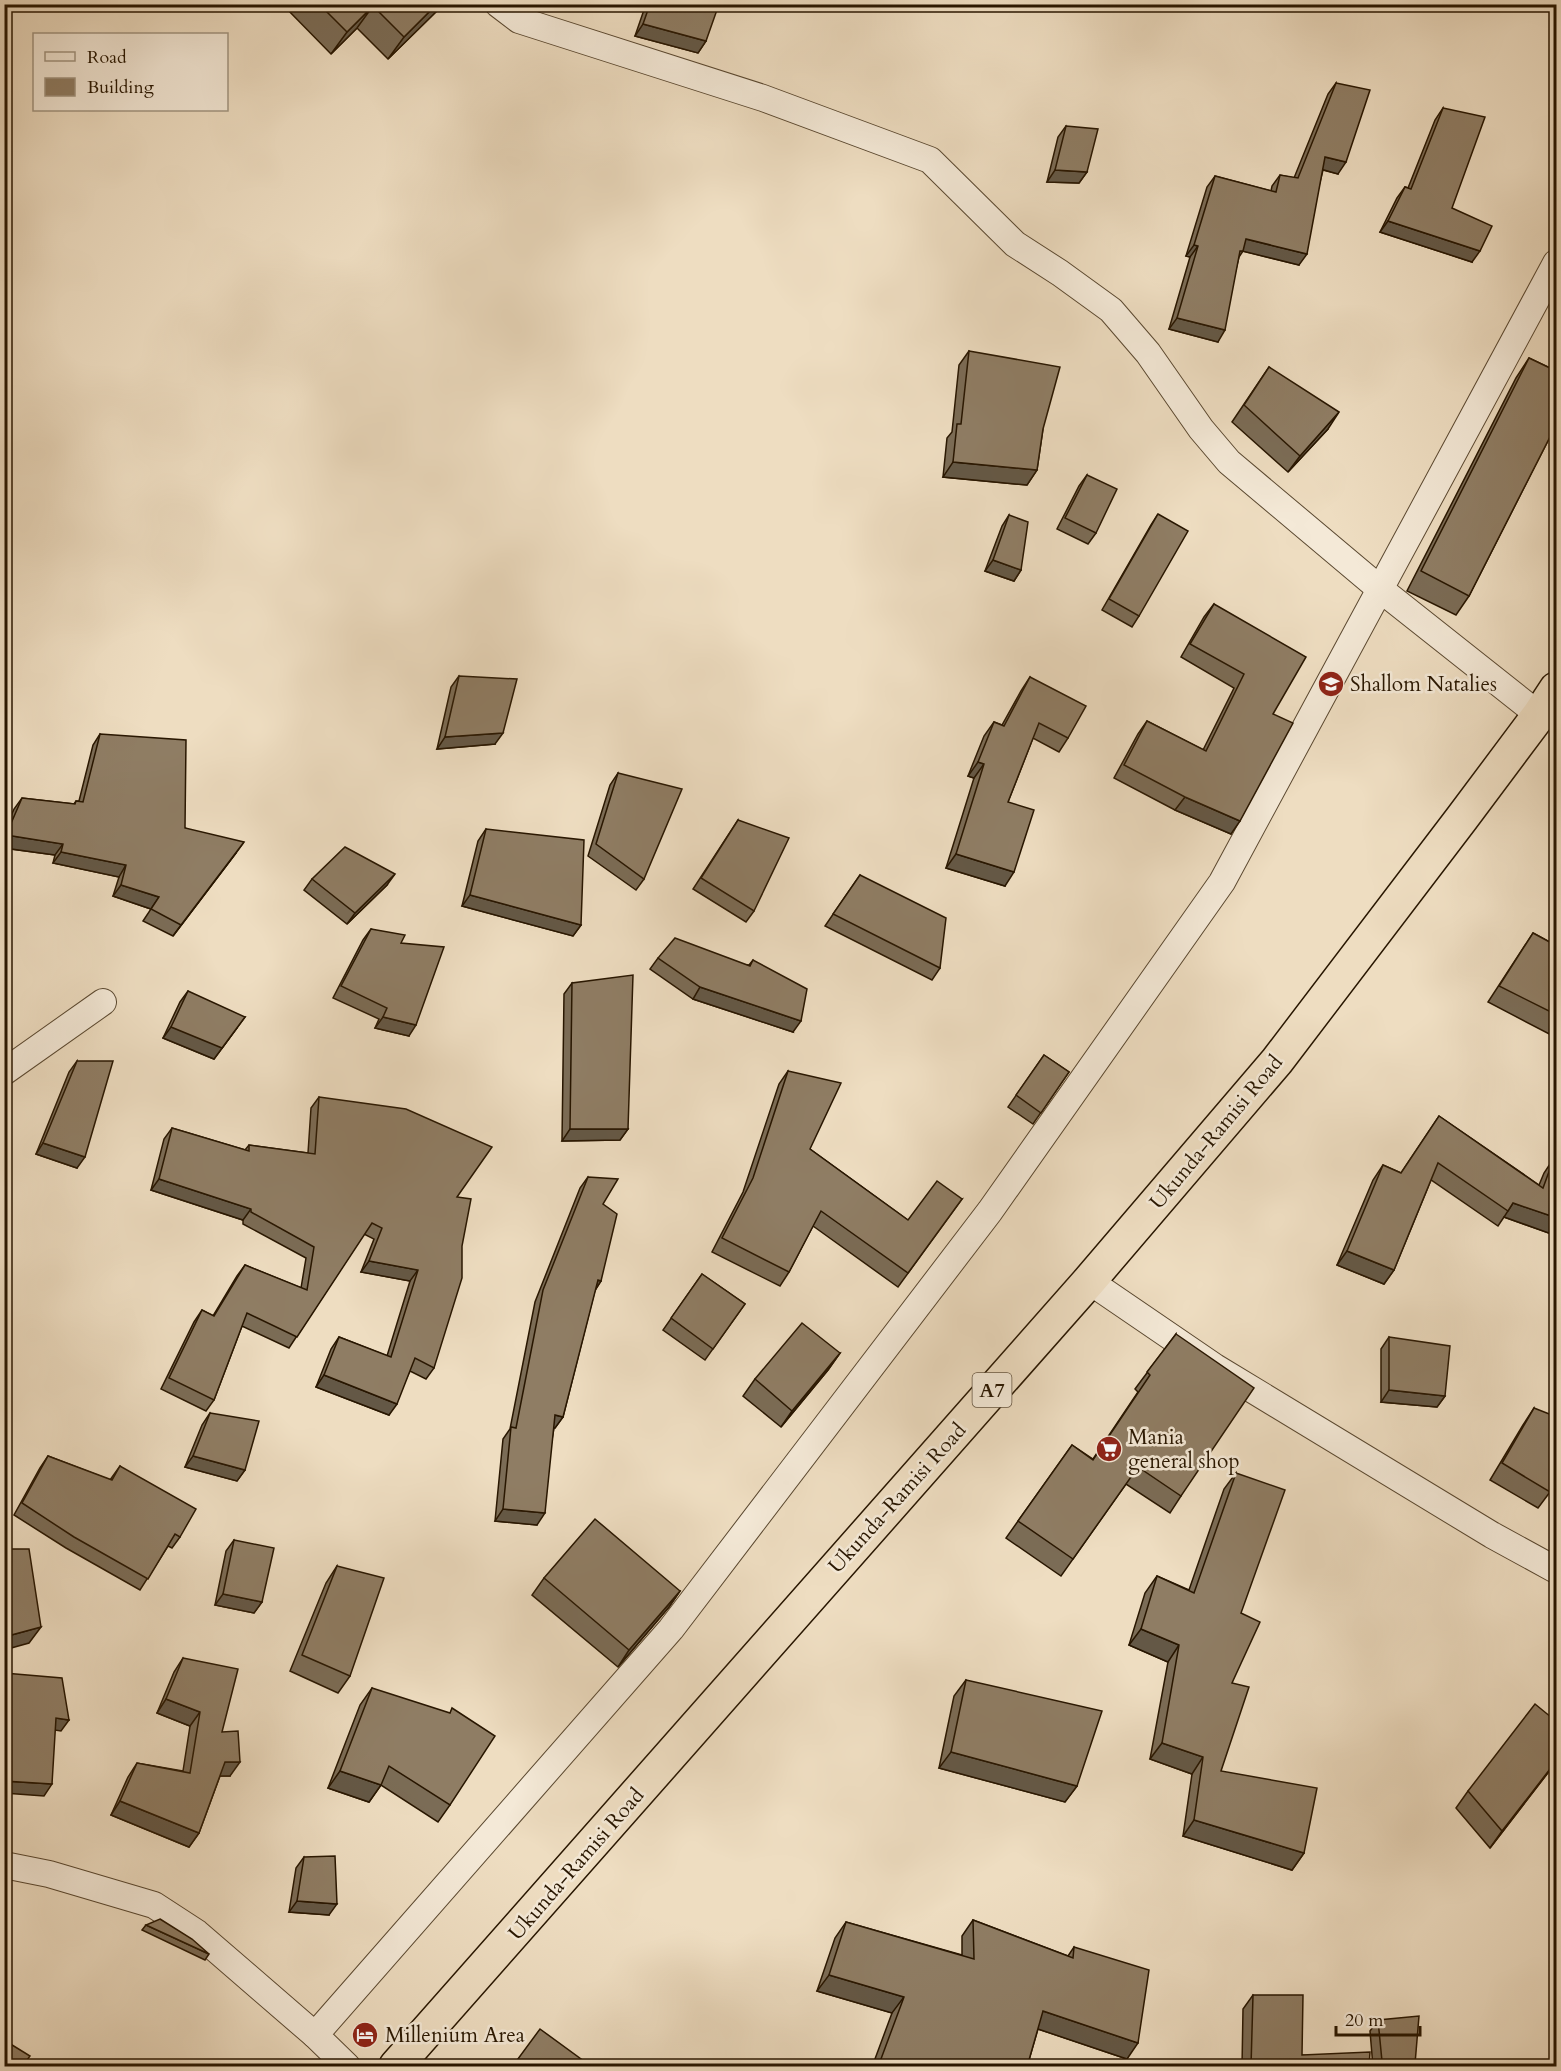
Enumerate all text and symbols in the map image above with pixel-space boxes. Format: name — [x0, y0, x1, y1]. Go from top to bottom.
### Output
legend — [33, 33, 228, 111]
text: Road — [87, 45, 127, 70]
text: Building — [87, 75, 155, 100]
school or university icon: Shallom Natalies — [1316, 669, 1346, 699]
place label: Shallom Natalies — [1350, 670, 1497, 699]
street label: Ukunda-Ramisi Road — [1143, 1049, 1290, 1216]
road number: A7 — [972, 1373, 1012, 1407]
street label: Ukunda-Ramisi Road — [822, 1417, 973, 1580]
place label: Mania general shop — [1128, 1423, 1240, 1476]
supermarket icon: Mania general shop — [1094, 1434, 1124, 1464]
street label: Ukunda-Ramisi Road — [502, 1782, 651, 1947]
scale bar — [1336, 1999, 1420, 2037]
text: 20 m — [1345, 2008, 1384, 2033]
hotel icon: Millenium Area — [350, 2020, 380, 2050]
place label: Millenium Area — [385, 2021, 525, 2050]

